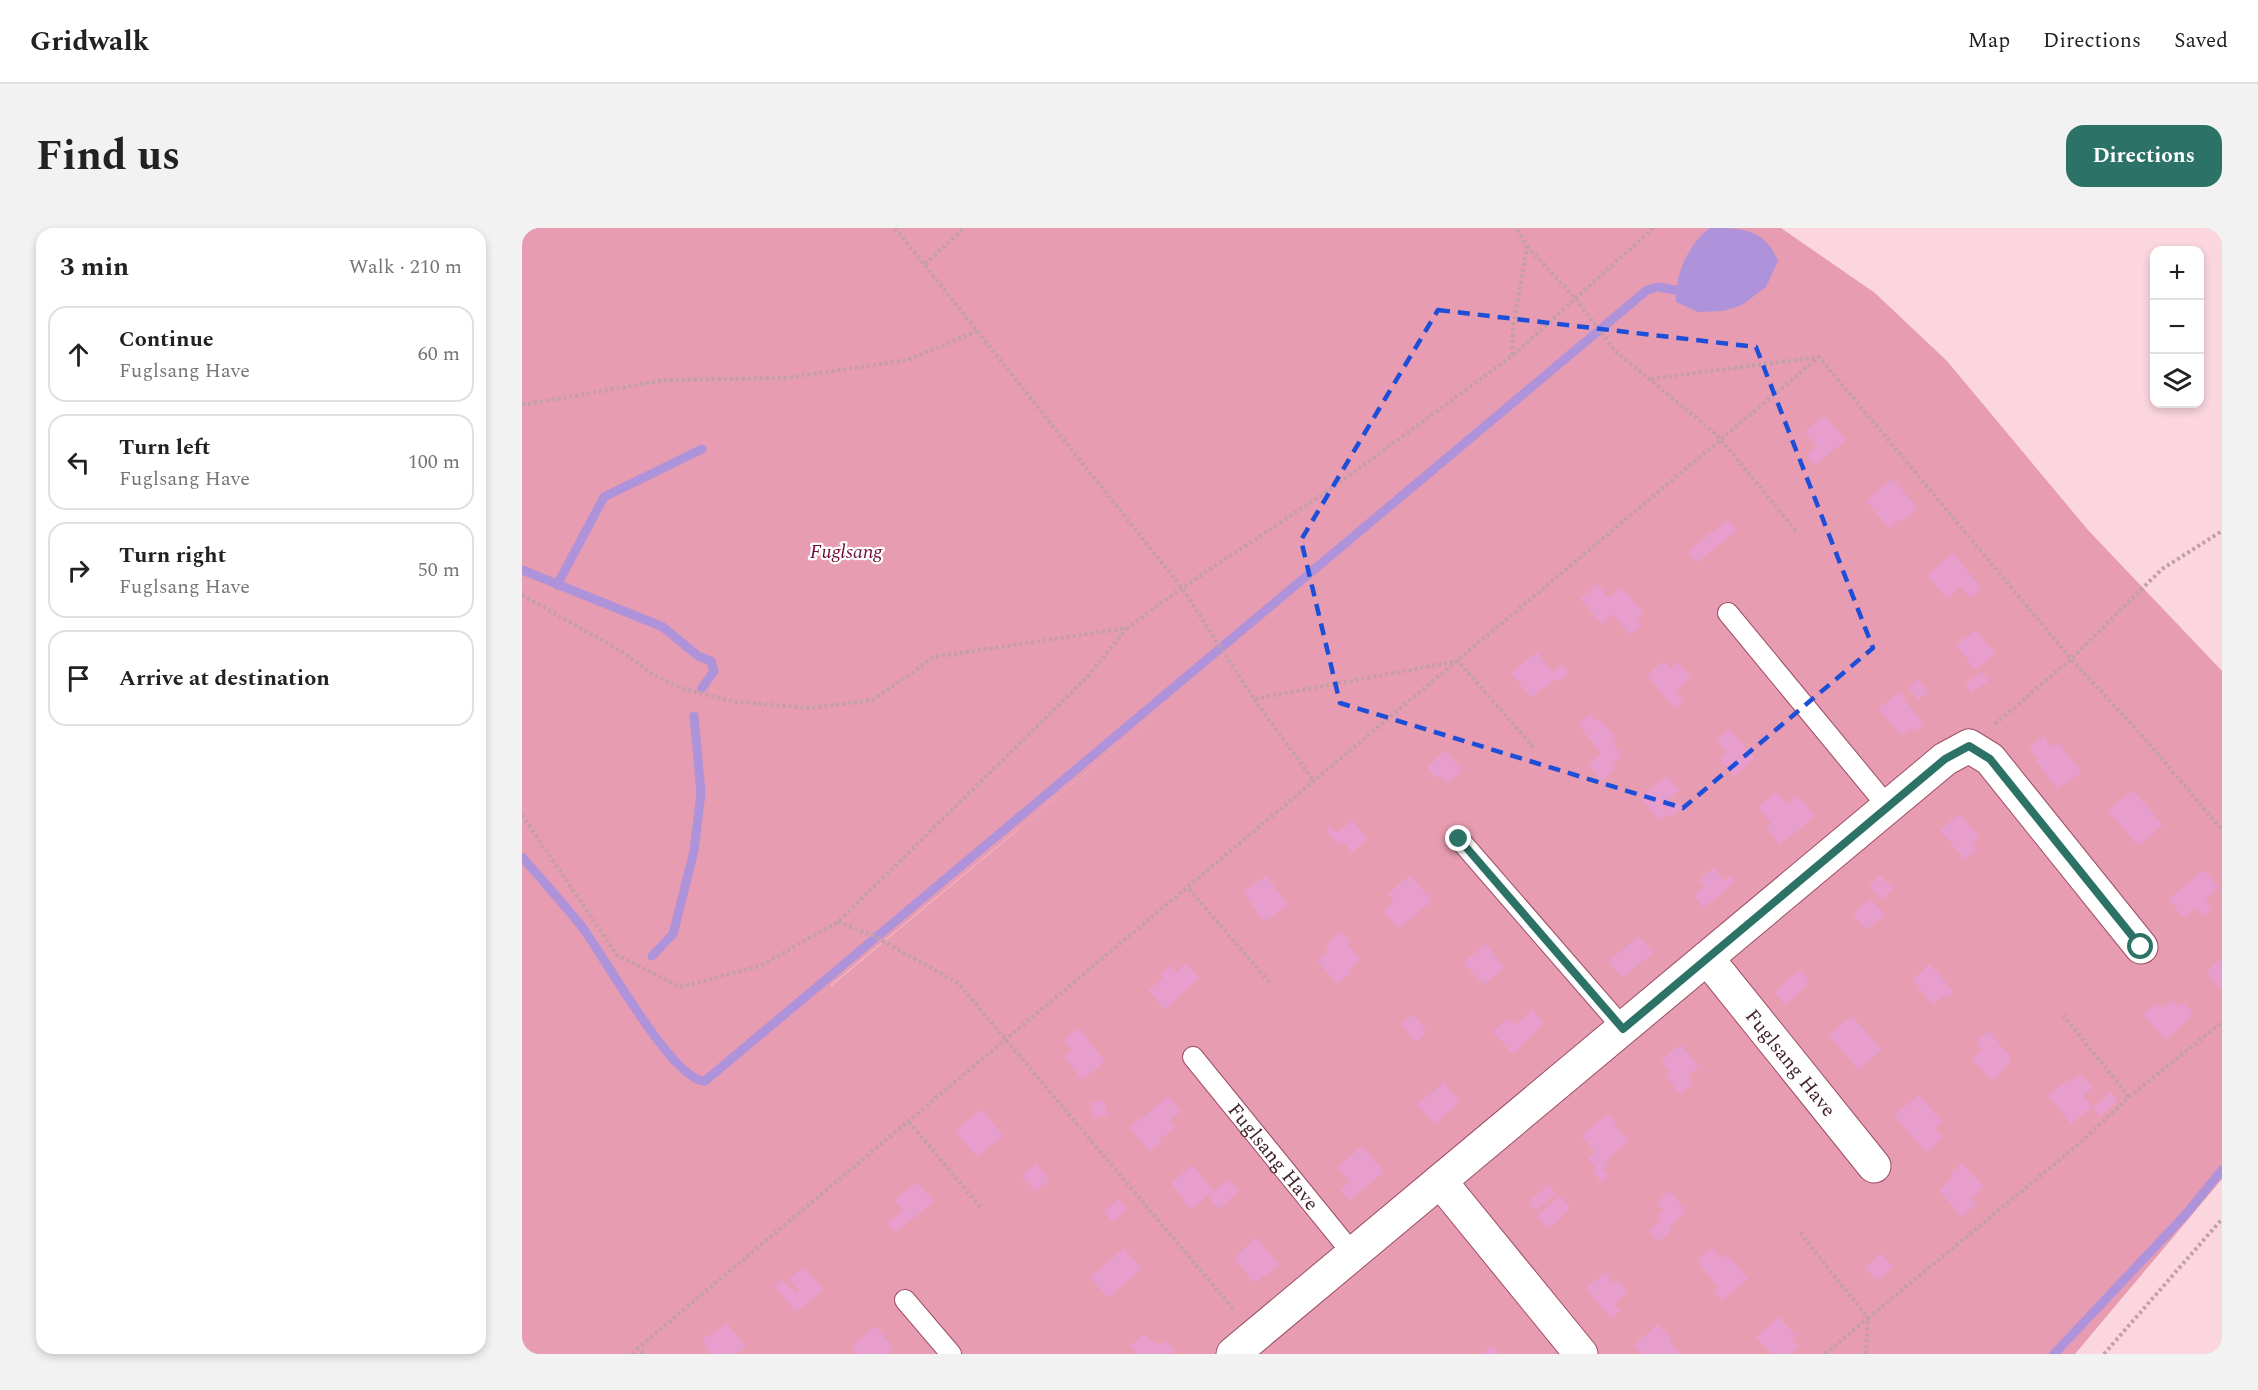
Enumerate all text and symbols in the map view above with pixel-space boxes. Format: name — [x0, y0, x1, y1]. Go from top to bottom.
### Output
text: Gridwalk — [30, 20, 149, 63]
text: Map — [1968, 25, 2010, 57]
text: Directions — [2043, 25, 2141, 57]
text: Saved — [2174, 25, 2228, 57]
text: Find us — [36, 125, 180, 188]
button: Directions — [2066, 125, 2222, 187]
map controls — [2150, 246, 2204, 408]
button: + — [2150, 246, 2204, 300]
text: 3 min — [60, 247, 129, 287]
text: Walk · 210 m — [349, 252, 462, 282]
button: − — [2150, 300, 2204, 354]
text: Continue — [119, 323, 214, 356]
icon: ahead — [62, 338, 95, 371]
text: 60 m — [418, 339, 460, 369]
button: layers — [2150, 354, 2204, 408]
text: Fuglsang Have — [119, 356, 250, 386]
text: Turn left — [119, 431, 211, 464]
icon: left — [62, 446, 95, 479]
text: 100 m — [408, 447, 460, 477]
text: Fuglsang Have — [119, 464, 250, 494]
park label: Fuglsang — [810, 537, 883, 567]
text: Turn right — [119, 539, 226, 572]
icon: right — [62, 554, 95, 587]
text: 50 m — [418, 555, 460, 585]
text: Fuglsang Have — [119, 572, 250, 602]
icon: arrive — [62, 662, 95, 695]
text: Arrive at destination — [119, 662, 330, 695]
route end — [1445, 825, 1471, 851]
route start — [2127, 933, 2153, 959]
street label: Fuglsang Have — [1737, 1003, 1843, 1124]
street label: Fuglsang Have — [1220, 1097, 1326, 1217]

